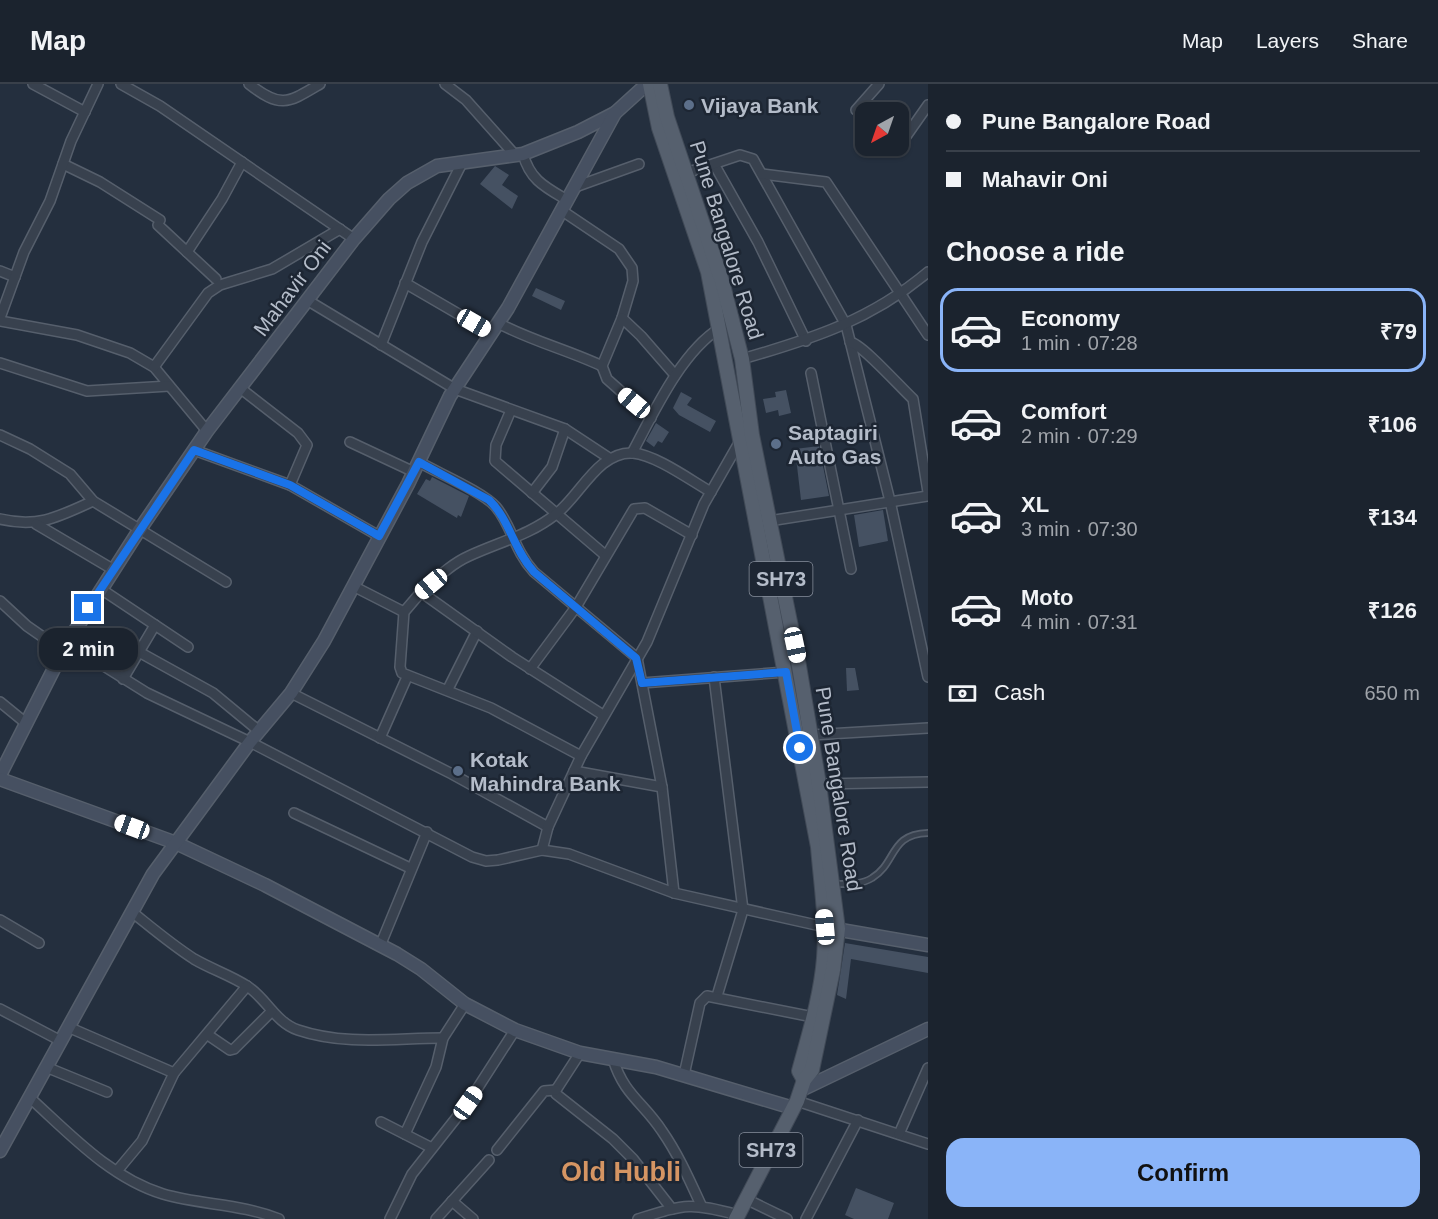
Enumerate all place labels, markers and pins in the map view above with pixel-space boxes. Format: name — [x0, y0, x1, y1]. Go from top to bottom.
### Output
place label: Vijaya Bank — [701, 94, 819, 117]
marker: Vijaya Bank — [682, 98, 696, 112]
place label: Saptagiri Auto Gas — [788, 421, 881, 468]
marker: Saptagiri Auto Gas — [769, 437, 783, 451]
place label: Kotak Mahindra Bank — [470, 748, 621, 795]
marker: Kotak Mahindra Bank — [451, 764, 465, 778]

